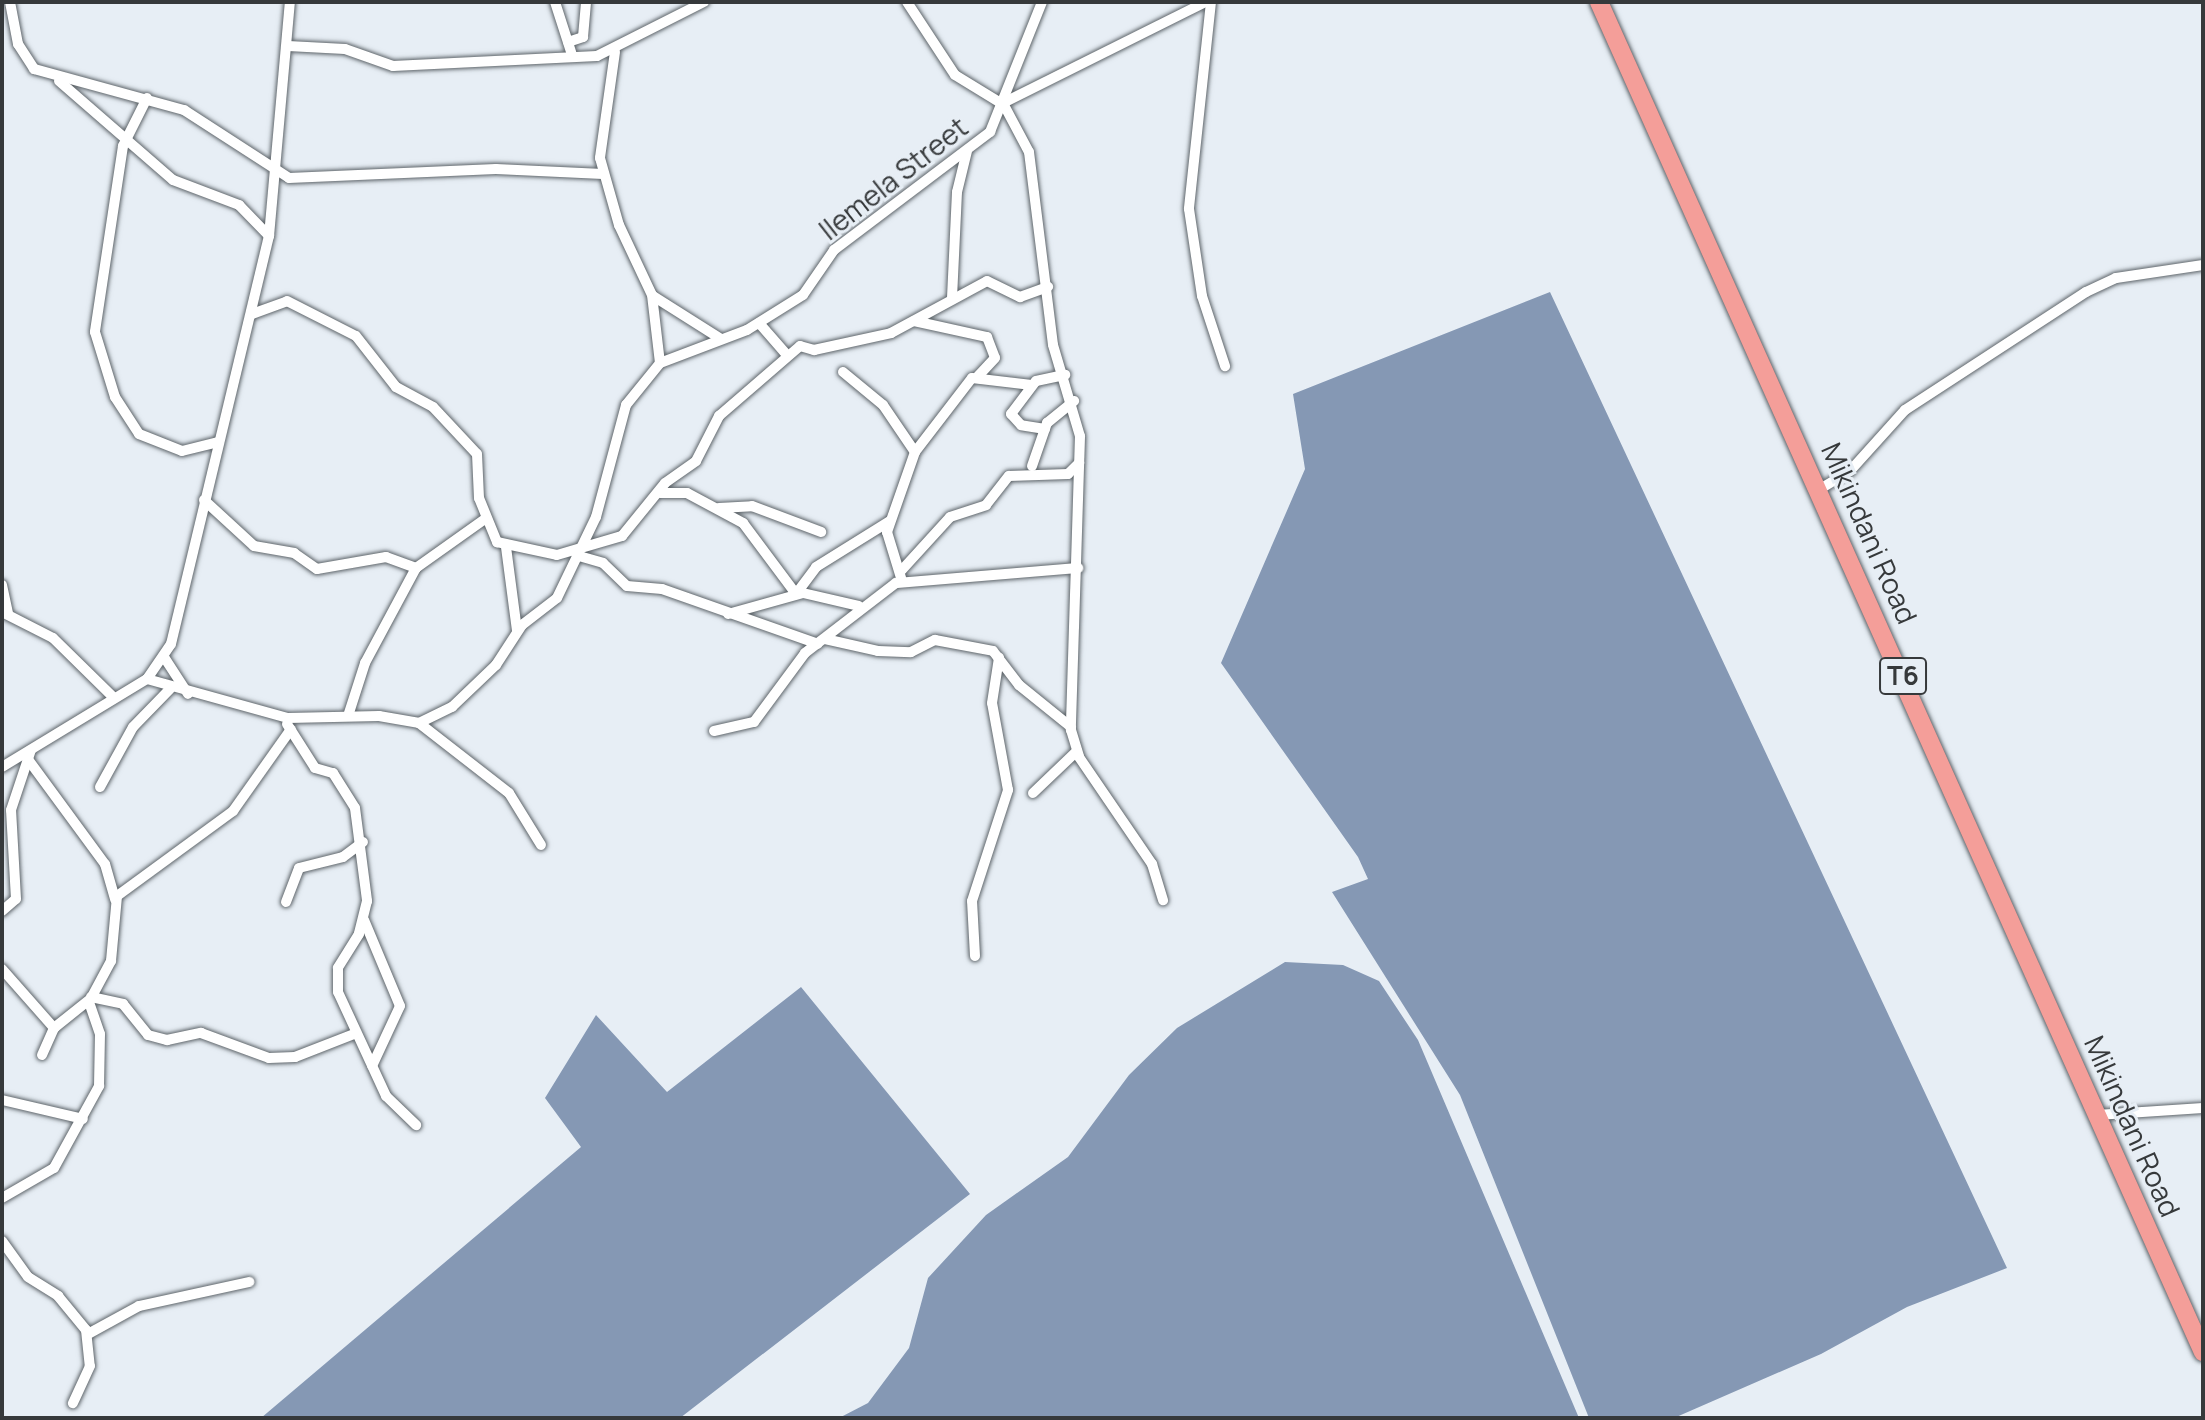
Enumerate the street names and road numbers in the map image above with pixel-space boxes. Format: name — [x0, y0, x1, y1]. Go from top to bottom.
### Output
street label: Ilemela Street — [812, 110, 974, 246]
street label: Mikindani Road — [1815, 437, 1925, 629]
road number: T6 — [1879, 654, 1927, 698]
street label: Mikindani Road — [2078, 1030, 2188, 1222]

